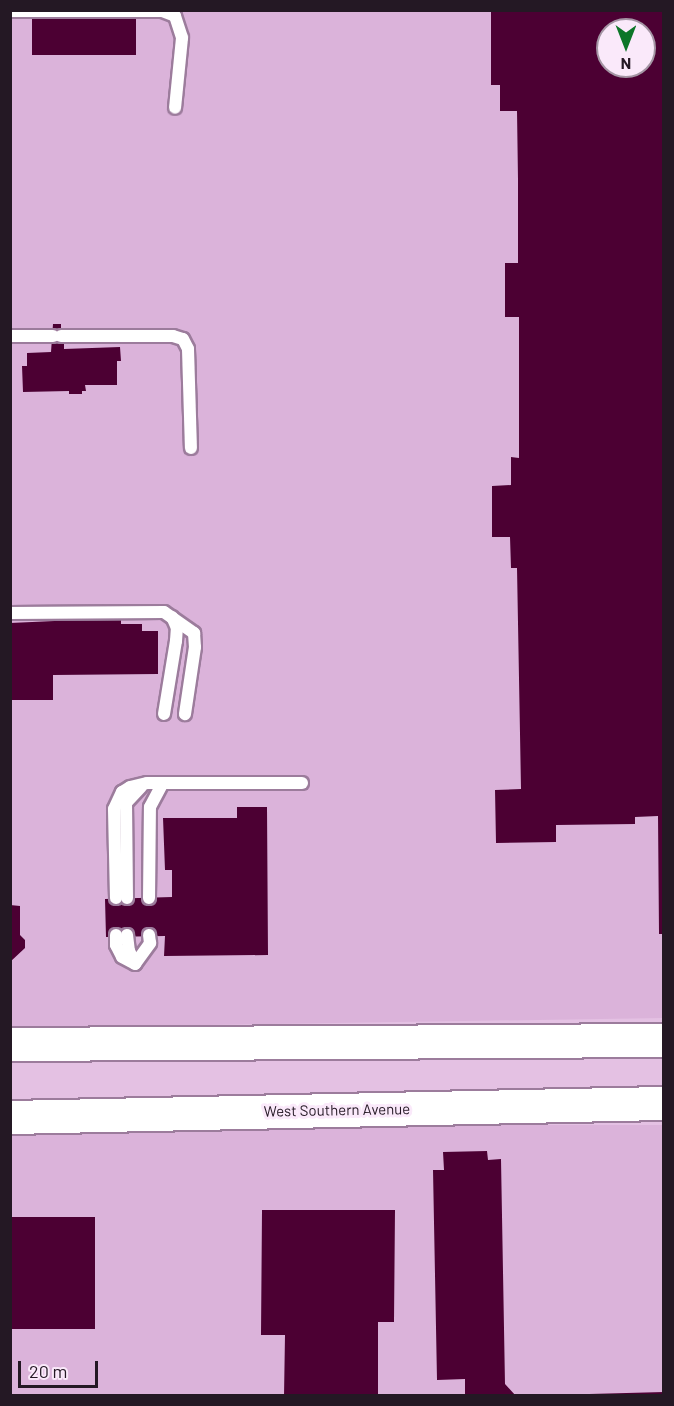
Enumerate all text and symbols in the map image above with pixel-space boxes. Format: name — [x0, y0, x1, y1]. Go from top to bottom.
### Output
north arrow — [596, 18, 656, 78]
text: N — [621, 55, 631, 74]
street label: West Southern Avenue — [264, 1100, 410, 1120]
scale bar — [21, 1349, 100, 1387]
text: 20 m — [29, 1360, 67, 1382]

